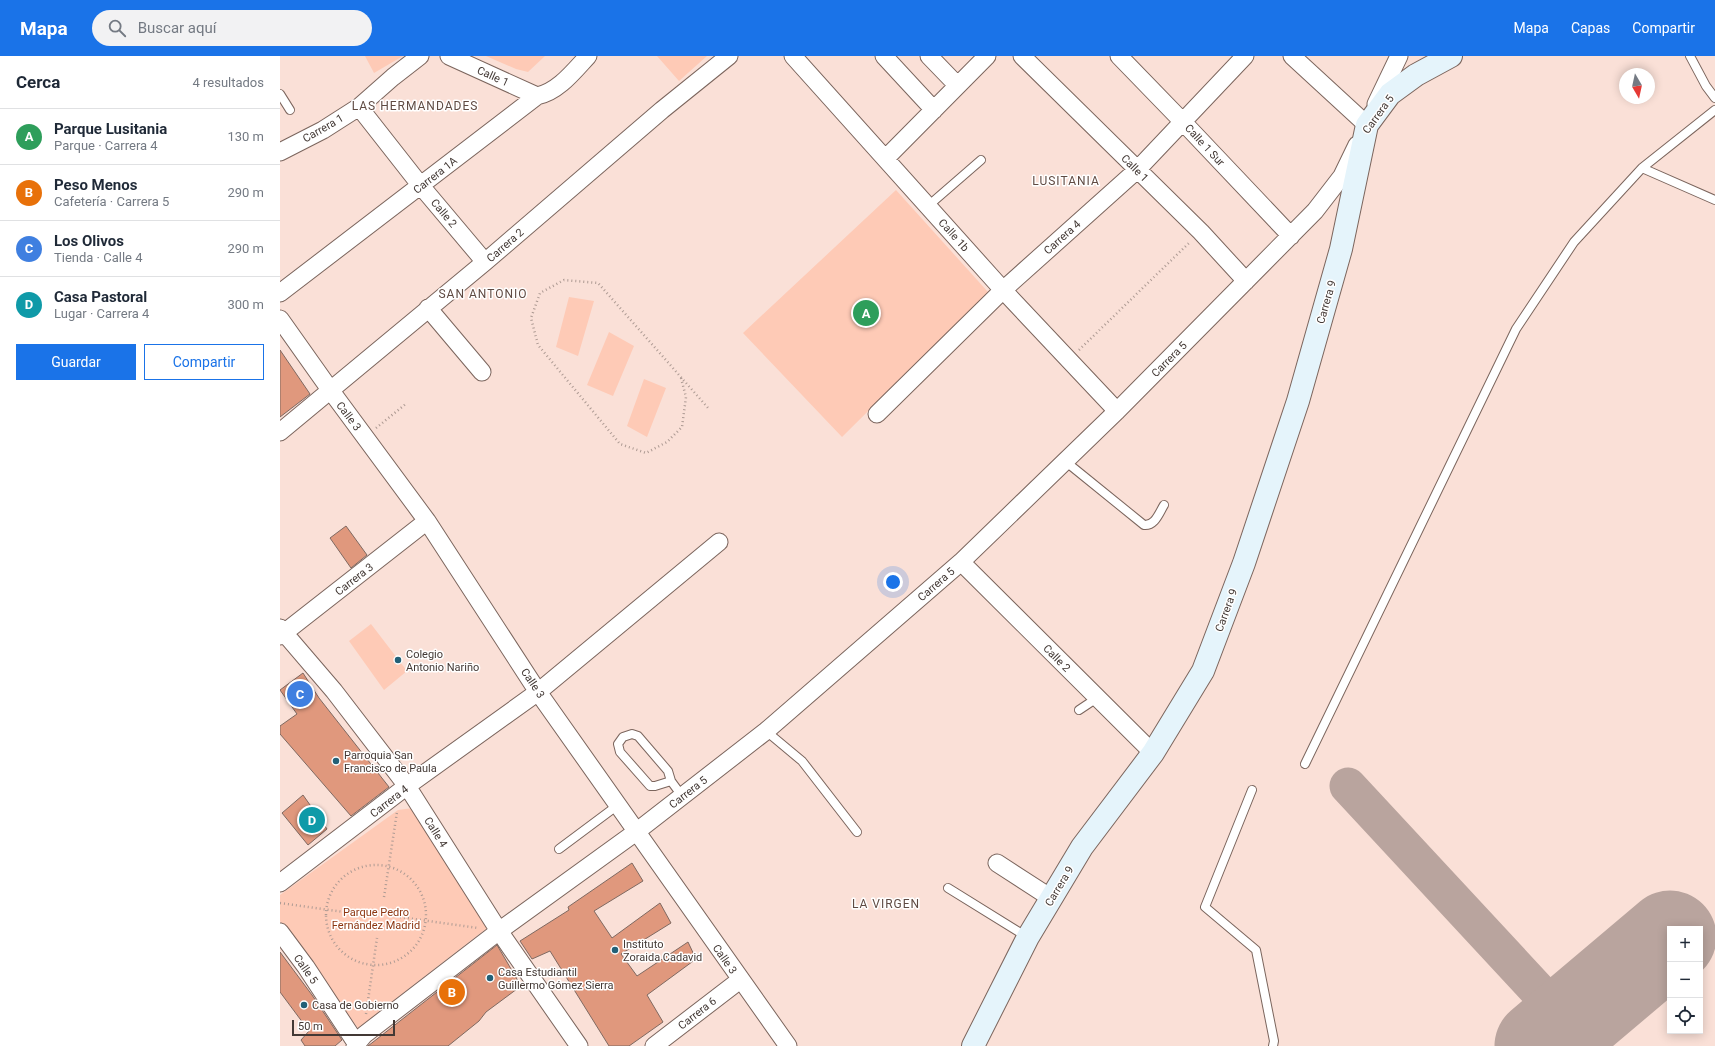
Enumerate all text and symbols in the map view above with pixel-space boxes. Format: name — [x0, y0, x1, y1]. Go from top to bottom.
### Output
search box — [92, 10, 372, 46]
text: Mapa — [20, 17, 68, 40]
icon: search — [106, 17, 128, 39]
text: Buscar aquí — [138, 19, 217, 37]
text: Mapa — [1514, 20, 1549, 36]
text: Capas — [1571, 20, 1610, 36]
text: Compartir — [1632, 20, 1695, 36]
street label: Calle 1 — [475, 64, 511, 89]
north arrow — [1619, 68, 1655, 104]
text: Cerca — [16, 72, 60, 92]
text: 4 resultados — [192, 75, 264, 90]
street label: Carrera 5 — [1360, 92, 1397, 136]
district label: LAS HERMANDADES — [352, 99, 478, 113]
street label: Carrera 1 — [301, 112, 346, 145]
text: Parque Lusitania — [54, 120, 167, 138]
street label: Calle 1 Sur — [1182, 122, 1227, 169]
text: A — [25, 129, 33, 144]
text: 130 m — [227, 129, 264, 144]
text: Parque · Carrera 4 — [54, 138, 158, 153]
street label: Calle 1 — [1118, 152, 1151, 185]
street label: Carrera 1A — [411, 154, 460, 196]
district label: LUSITANIA — [1032, 174, 1100, 188]
text: Peso Menos — [54, 176, 137, 194]
text: B — [25, 185, 33, 200]
text: 290 m — [227, 185, 264, 200]
text: Cafetería · Carrera 5 — [54, 194, 169, 209]
street label: Calle 2 — [428, 196, 459, 230]
street label: Calle 1b — [936, 216, 972, 254]
street label: Carrera 4 — [1041, 218, 1083, 257]
street label: Carrera 2 — [484, 226, 526, 265]
text: Los Olivos — [54, 232, 124, 250]
text: C — [25, 241, 33, 256]
text: 290 m — [227, 241, 264, 256]
text: Tienda · Calle 4 — [54, 250, 143, 265]
street label: Carrera 9 — [1314, 279, 1339, 325]
district label: SAN ANTONIO — [438, 287, 528, 301]
text: Casa Pastoral — [54, 288, 147, 306]
text: D — [25, 297, 33, 312]
text: 300 m — [227, 297, 264, 312]
pin: A — [853, 298, 879, 328]
text: Lugar · Carrera 4 — [54, 306, 149, 321]
street label: Carrera 5 — [1149, 339, 1190, 380]
button: Guardar — [16, 344, 136, 380]
button: Compartir — [144, 344, 264, 380]
street label: Calle 3 — [333, 399, 364, 433]
street label: Carrera 3 — [333, 560, 376, 598]
street label: Carrera 5 — [915, 565, 957, 604]
your location — [883, 572, 903, 592]
street label: Carrera 9 — [1213, 587, 1240, 633]
street label: Calle 2 — [1040, 642, 1073, 675]
place label: Colegio Antonio Nariño — [406, 648, 479, 674]
marker: Colegio Antonio Nariño — [393, 655, 403, 665]
street label: Calle 3 — [518, 666, 547, 701]
pin: C — [287, 679, 313, 709]
place label: Parroquia San Francisco de Paula — [344, 749, 437, 775]
marker: Parroquia San Francisco de Paula — [331, 756, 341, 766]
street label: Carrera 5 — [667, 773, 710, 811]
street label: Carrera 4 — [368, 782, 411, 820]
pin: D — [299, 805, 325, 835]
street label: Calle 4 — [421, 815, 450, 850]
street label: Carrera 9 — [1042, 864, 1077, 909]
district label: LA VIRGEN — [852, 897, 920, 911]
park label: Parque Pedro Fernández Madrid — [332, 906, 420, 932]
map controls — [1667, 926, 1703, 1034]
button: + — [1667, 926, 1703, 962]
place label: Instituto Zoraida Cadavid — [623, 938, 702, 964]
street label: Calle 3 — [710, 942, 739, 977]
marker: Instituto Zoraida Cadavid — [610, 945, 620, 955]
street label: Calle 5 — [291, 952, 320, 987]
button: − — [1667, 962, 1703, 998]
place label: Casa Estudiantil Guillermo Gómez Sierra — [498, 966, 614, 992]
marker: Casa Estudiantil Guillermo Gómez Sierra — [485, 973, 495, 983]
pin: B — [439, 977, 465, 1007]
street label: Carrera 6 — [676, 994, 719, 1032]
button: locate — [1667, 998, 1703, 1034]
place label: Casa de Gobierno — [312, 999, 399, 1012]
marker: Casa de Gobierno — [299, 1000, 309, 1010]
scale bar — [292, 1018, 395, 1037]
text: 50 m — [298, 1020, 323, 1033]

